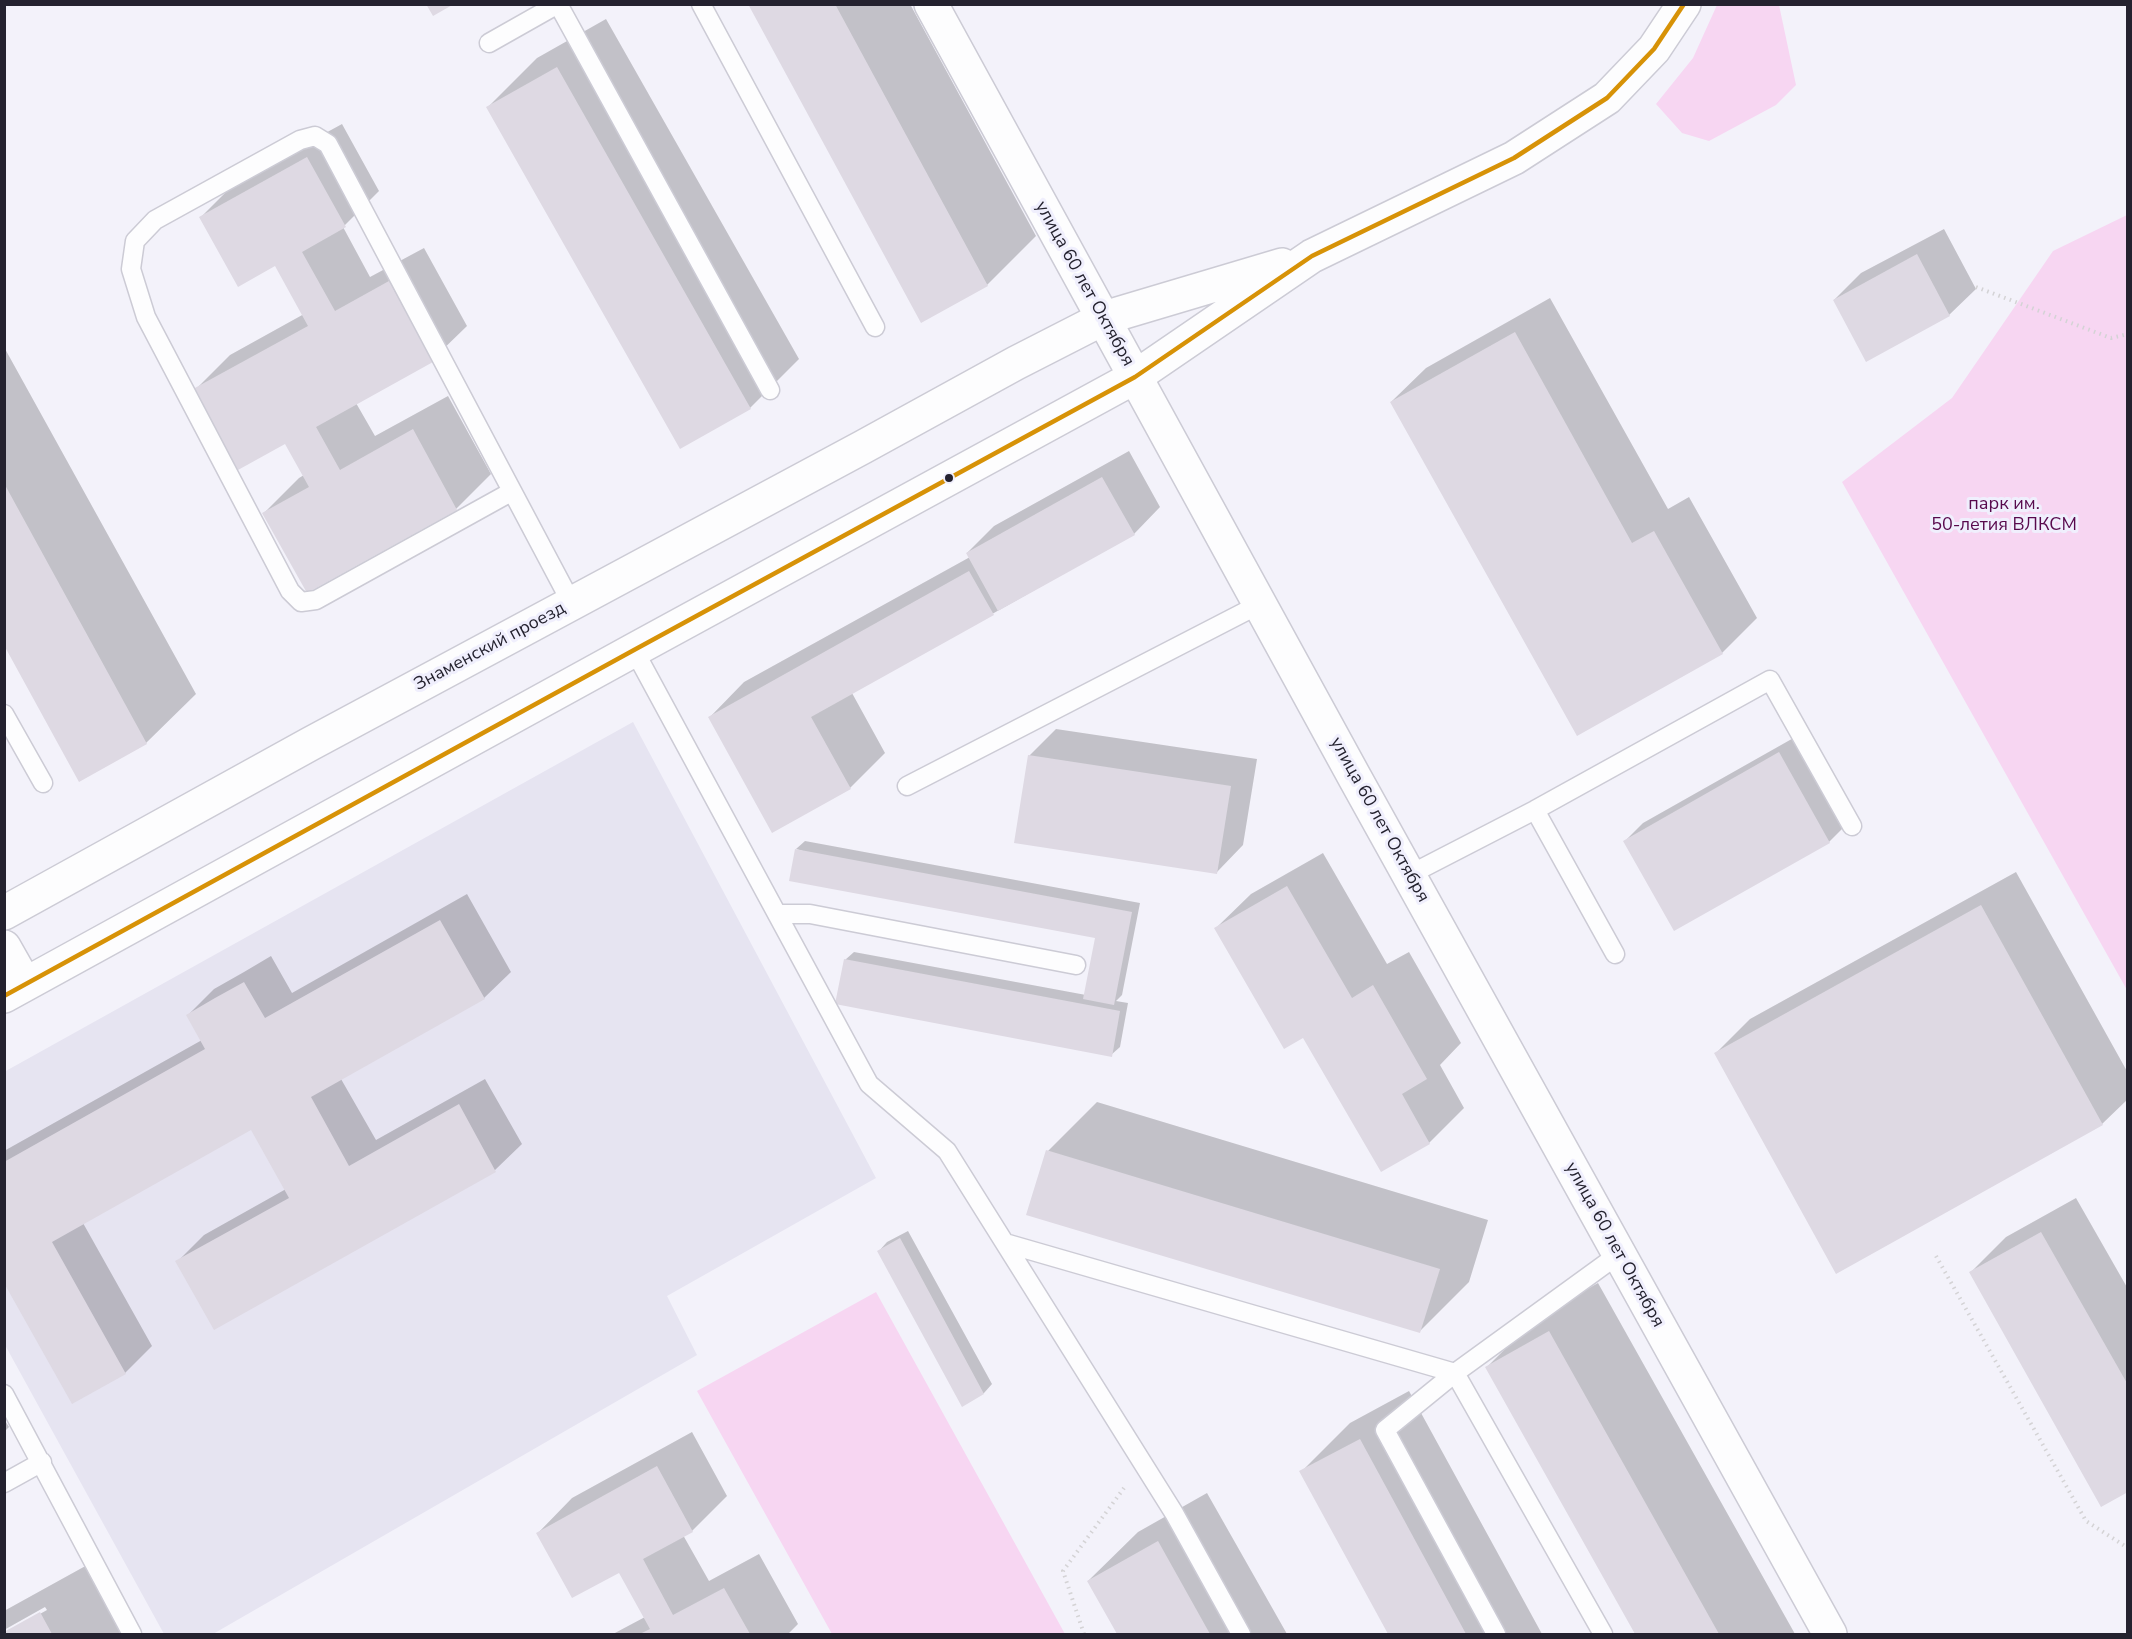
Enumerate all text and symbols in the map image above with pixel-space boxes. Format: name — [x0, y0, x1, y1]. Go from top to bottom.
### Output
street label: улица 60 лет Октября — [1030, 198, 1138, 370]
unlabelled marker — [943, 472, 955, 484]
park label: парк им. 50-летия ВЛКСМ — [1931, 494, 2077, 536]
street label: Знаменский проезд — [411, 598, 569, 696]
street label: улица 60 лет Октября — [1325, 734, 1433, 906]
street label: улица 60 лет Октября — [1560, 1159, 1668, 1331]

